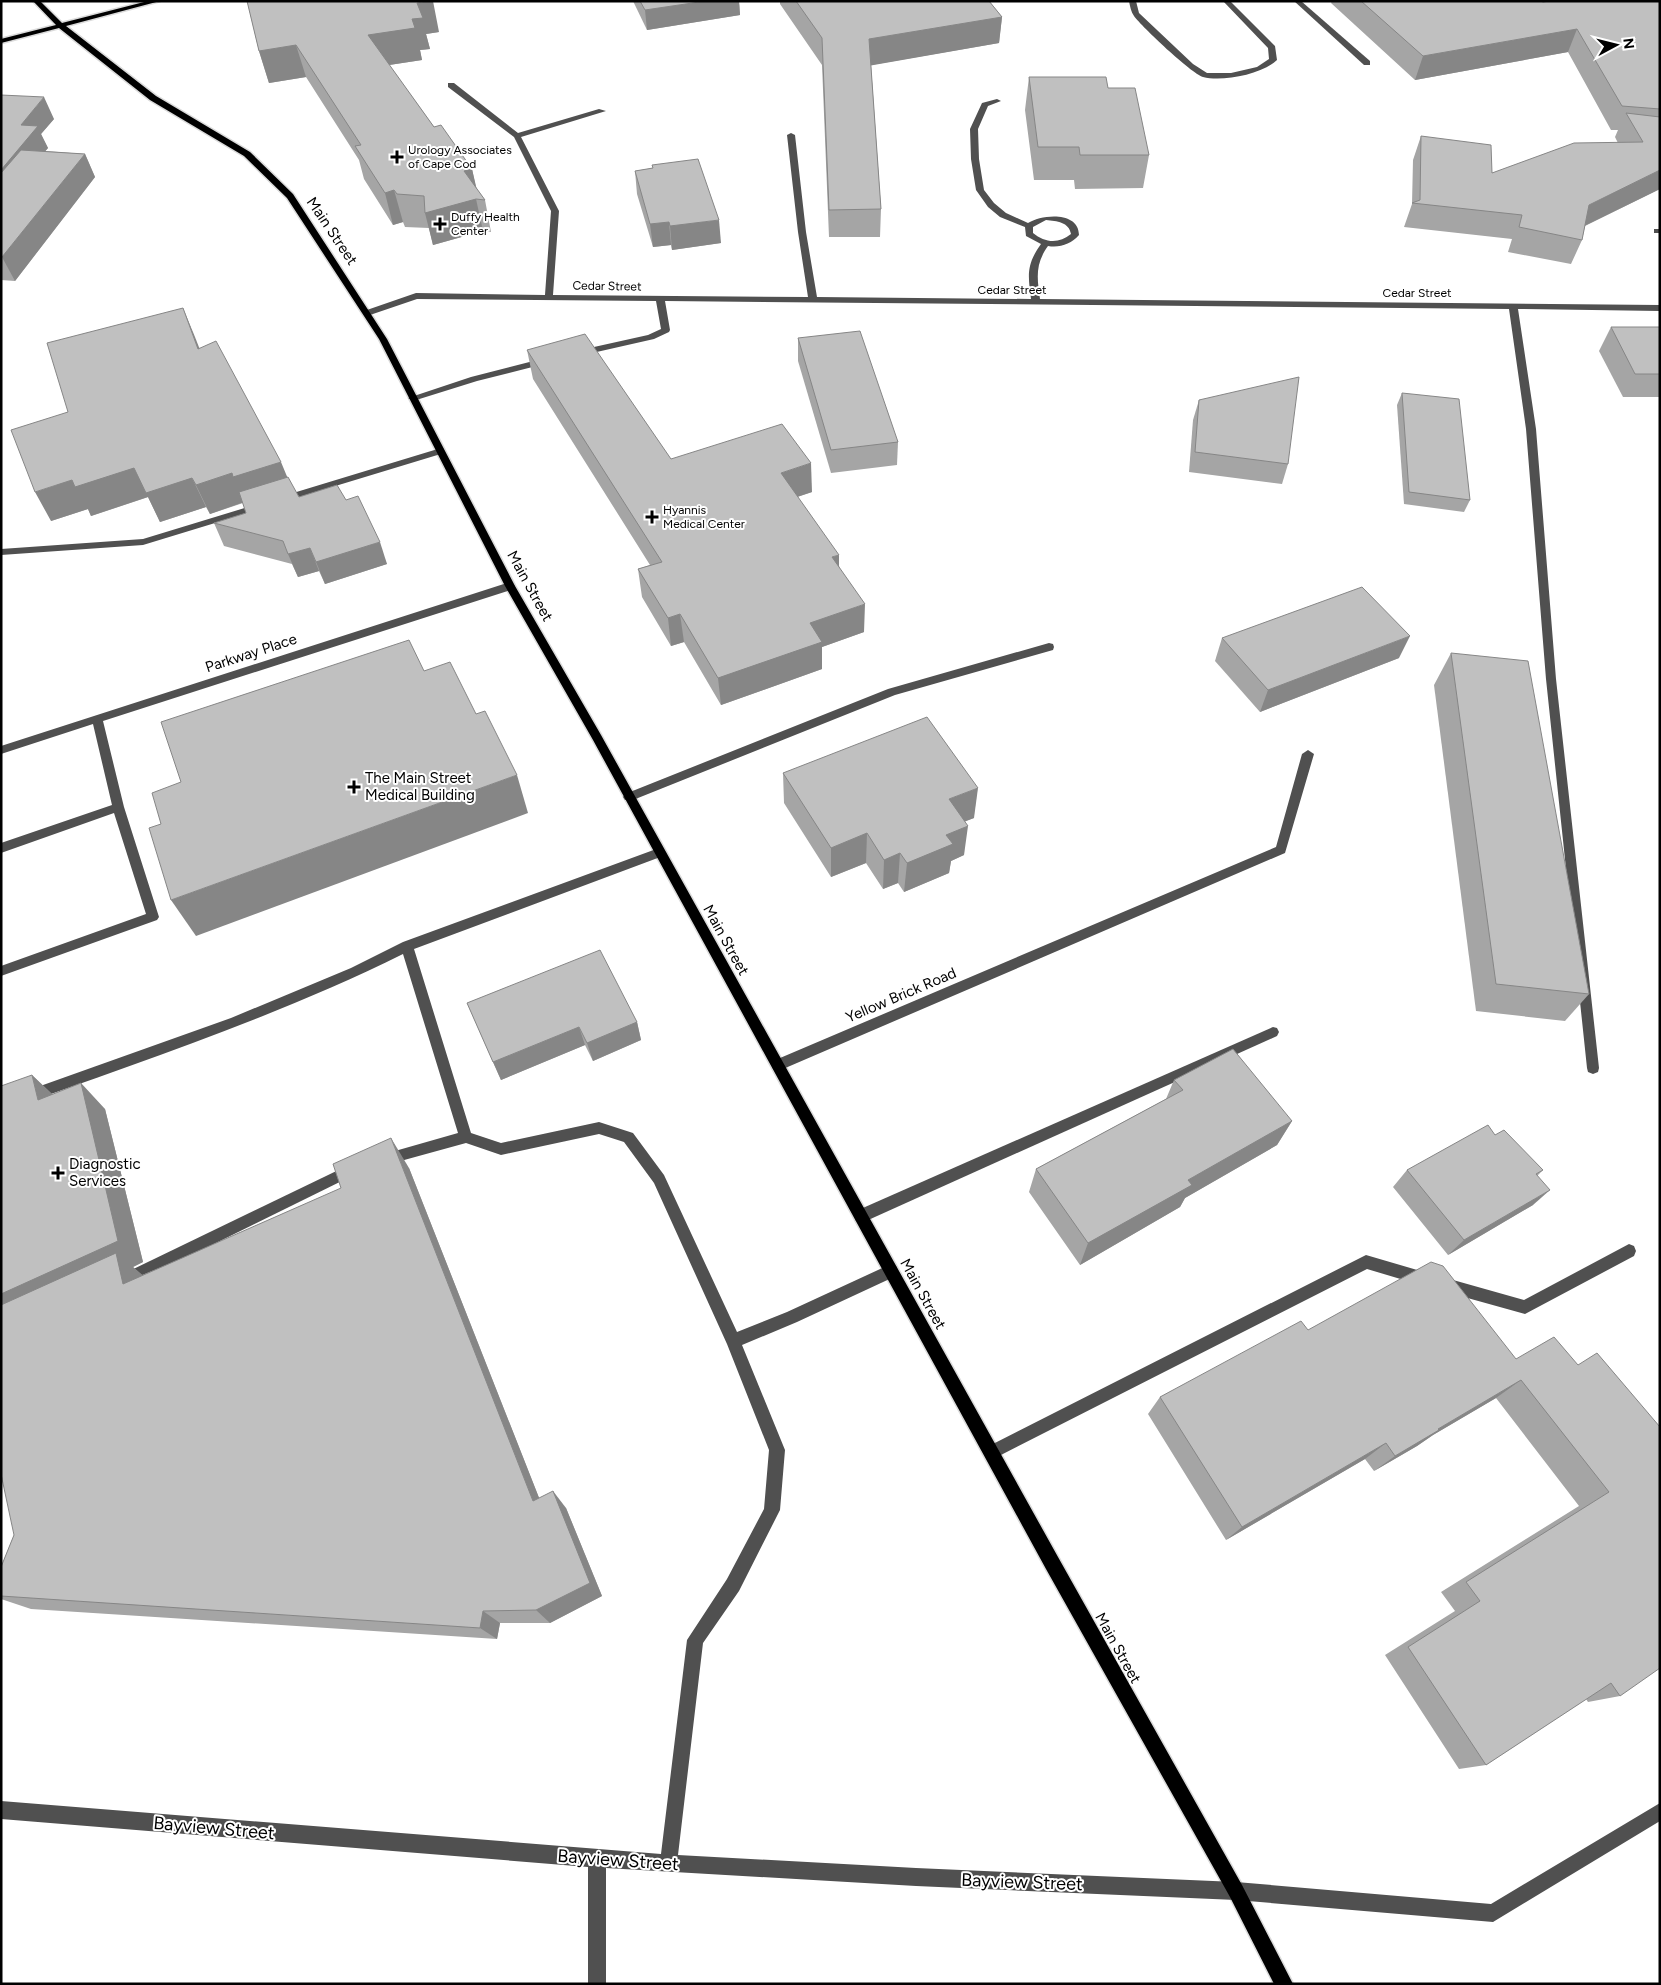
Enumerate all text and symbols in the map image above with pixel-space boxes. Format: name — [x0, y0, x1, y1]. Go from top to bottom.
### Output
north arrow — [1591, 20, 1641, 70]
text: N — [1619, 37, 1638, 50]
place label: Urology Associates of Cape Cod — [408, 143, 512, 171]
marker: Urology Associates of Cape Cod — [390, 150, 404, 164]
street label: Main Street — [303, 194, 361, 269]
place label: Duffy Health Center — [451, 210, 520, 238]
marker: Duffy Health Center — [433, 217, 447, 231]
street label: Cedar Street — [572, 278, 642, 294]
street label: Cedar Street — [978, 283, 1047, 297]
street label: Cedar Street — [1383, 286, 1452, 300]
place label: Hyannis Medical Center — [663, 503, 745, 531]
marker: Hyannis Medical Center — [645, 510, 659, 524]
street label: Main Street — [503, 548, 557, 625]
street label: Parkway Place — [203, 630, 299, 676]
place label: The Main Street Medical Building — [365, 769, 475, 804]
marker: The Main Street Medical Building — [347, 780, 361, 794]
street label: Main Street — [699, 902, 753, 979]
street label: Yellow Brick Road — [843, 964, 959, 1026]
place label: Diagnostic Services — [69, 1155, 141, 1190]
marker: Diagnostic Services — [51, 1166, 65, 1180]
street label: Main Street — [896, 1256, 950, 1333]
street label: Main Street — [1091, 1610, 1145, 1687]
street label: Bayview Street — [152, 1812, 276, 1844]
street label: Bayview Street — [557, 1845, 680, 1875]
street label: Bayview Street — [961, 1869, 1083, 1895]

